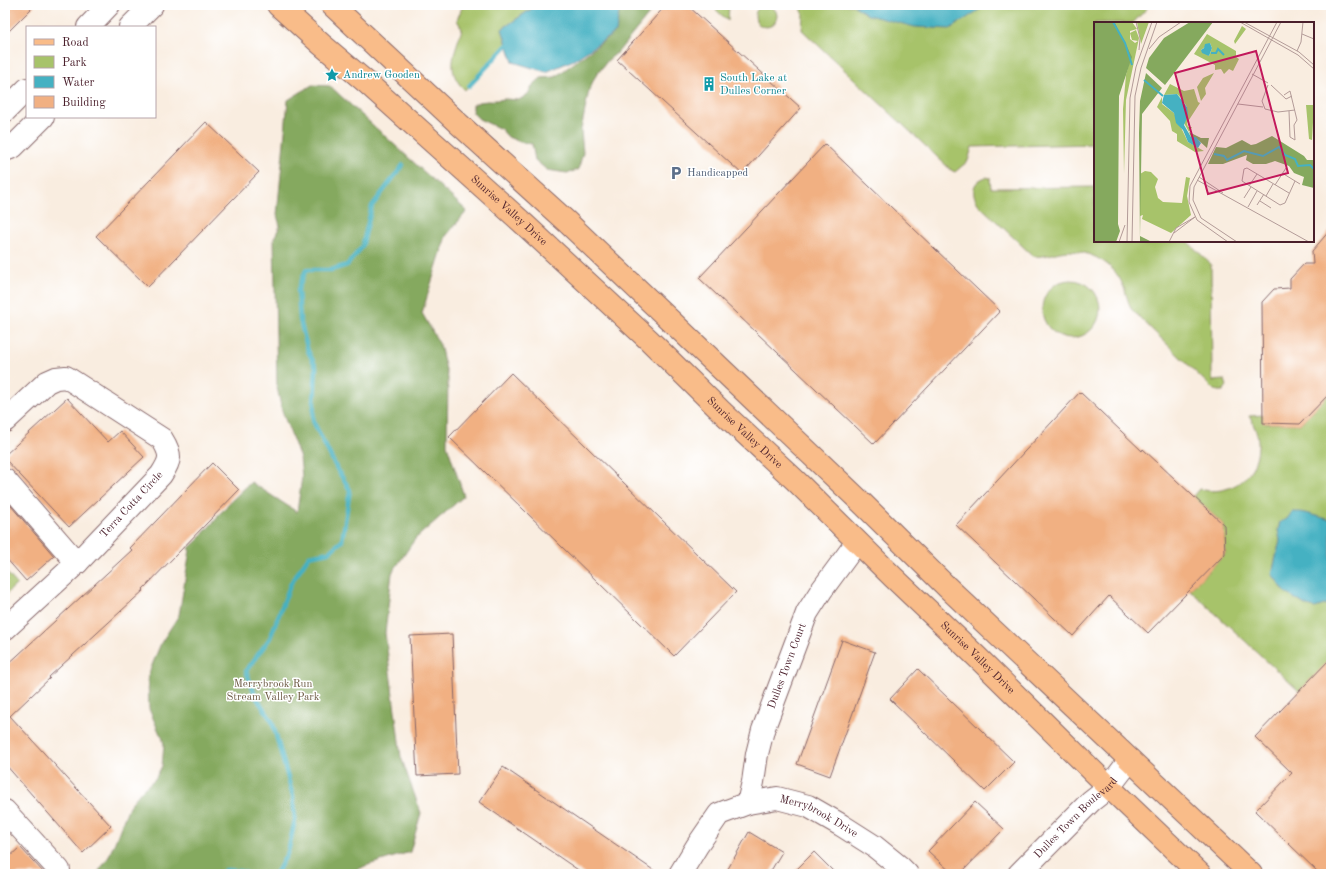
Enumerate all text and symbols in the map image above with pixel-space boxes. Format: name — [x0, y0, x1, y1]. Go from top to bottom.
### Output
inset map — [1094, 22, 1314, 242]
legend — [26, 26, 156, 118]
text: Road — [62, 37, 89, 49]
text: Park — [62, 57, 87, 69]
place icon: Andrew Gooden — [324, 67, 340, 83]
place label: Andrew Gooden — [343, 70, 420, 81]
place label: South Lake at Dulles Corner — [720, 73, 787, 97]
building icon: South Lake at Dulles Corner — [701, 76, 717, 92]
text: Water — [62, 77, 95, 89]
text: Building — [62, 97, 106, 109]
parking icon: Handicapped — [668, 165, 684, 181]
place label: Handicapped — [687, 168, 748, 179]
street label: Sunrise Valley Drive — [468, 173, 549, 248]
street label: Sunrise Valley Drive — [705, 395, 784, 470]
street label: Terra Cotta Circle — [99, 470, 165, 540]
street label: Sunrise Valley Drive — [938, 620, 1017, 696]
street label: Dulles Town Court — [766, 622, 808, 710]
park label: Merrybrook Run Stream Valley Park — [226, 679, 320, 703]
street label: Dulles Town Boulevard — [1032, 775, 1120, 861]
street label: Merrybrook Drive — [779, 793, 860, 840]

